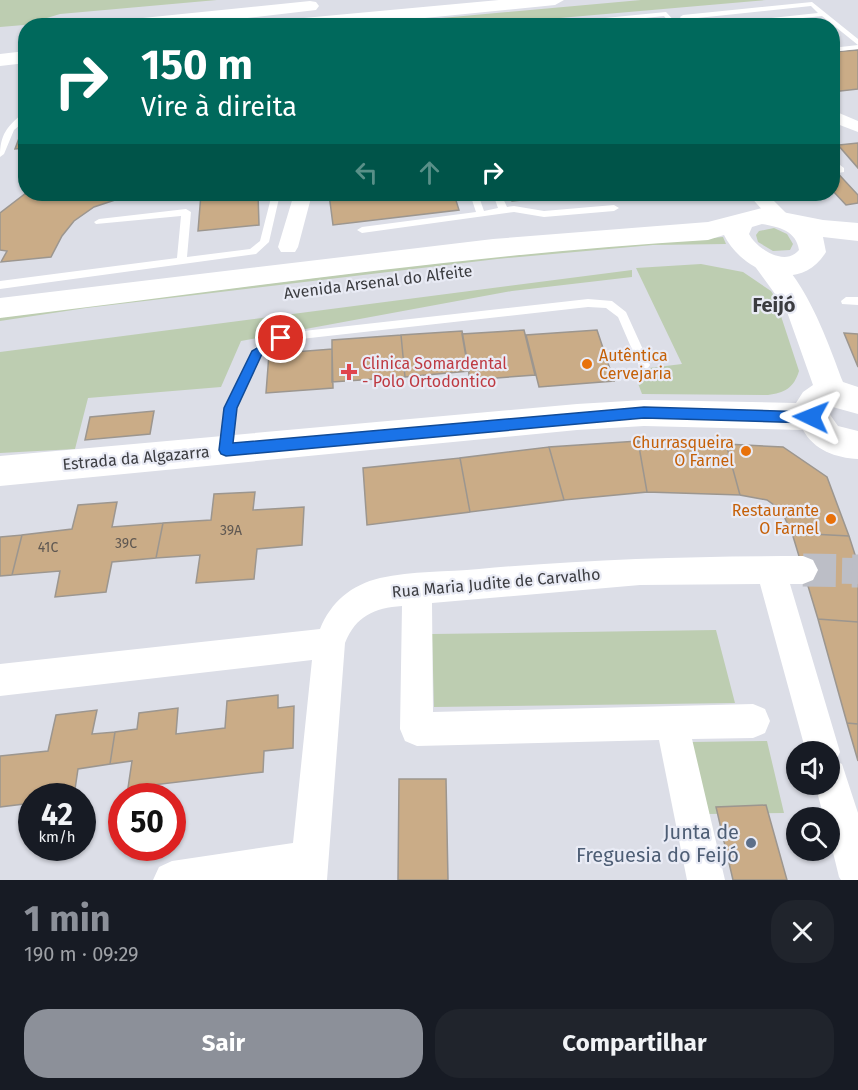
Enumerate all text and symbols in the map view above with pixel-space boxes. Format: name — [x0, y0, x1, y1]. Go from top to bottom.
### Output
text: 150 m — [141, 40, 253, 90]
icon: right — [42, 42, 120, 120]
text: Vire à direita — [141, 91, 297, 123]
icon: left — [350, 156, 383, 189]
icon: ahead — [413, 156, 446, 189]
icon: right — [476, 156, 509, 189]
street label: Avenida Arsenal do Alfeite — [283, 261, 473, 303]
district label: Feijó — [752, 293, 796, 317]
pin — [255, 312, 306, 363]
icon: arrive — [264, 321, 297, 354]
place label: Autêntica Cervejaria — [599, 346, 672, 383]
place label: Clinica Somardental - Polo Ortodontico — [362, 354, 507, 391]
marker: Autêntica Cervejaria — [580, 357, 594, 371]
marker: Clinica Somardental - Polo Ortodontico — [340, 363, 358, 381]
position arrow — [779, 385, 843, 449]
place label: Churrasqueira O Farnel — [632, 433, 734, 470]
street label: Estrada da Algazarra — [62, 442, 210, 474]
marker: Churrasqueira O Farnel — [739, 444, 753, 458]
place label: Restaurante O Farnel — [732, 501, 819, 538]
marker: Restaurante O Farnel — [824, 512, 838, 526]
house number: 39A — [220, 522, 242, 539]
house number: 39C — [115, 535, 137, 552]
house number: 41C — [38, 539, 58, 556]
street label: Rua Maria Judite de Carvalho — [391, 564, 601, 602]
map controls — [786, 741, 840, 861]
button: sound — [786, 741, 840, 795]
speed limit sign: 50 — [108, 783, 186, 861]
text: 42 — [41, 797, 73, 833]
button: search — [786, 807, 840, 861]
place label: Junta de Freguesia do Feijó — [576, 820, 739, 867]
text: km/h — [38, 828, 76, 846]
marker: Junta de Freguesia do Feijó — [744, 836, 758, 850]
text: 1 min — [24, 897, 111, 941]
button: close — [771, 900, 834, 963]
text: 190 m · 09:29 — [24, 942, 139, 966]
button: Sair — [24, 1009, 423, 1078]
button: Compartilhar — [435, 1009, 834, 1078]

